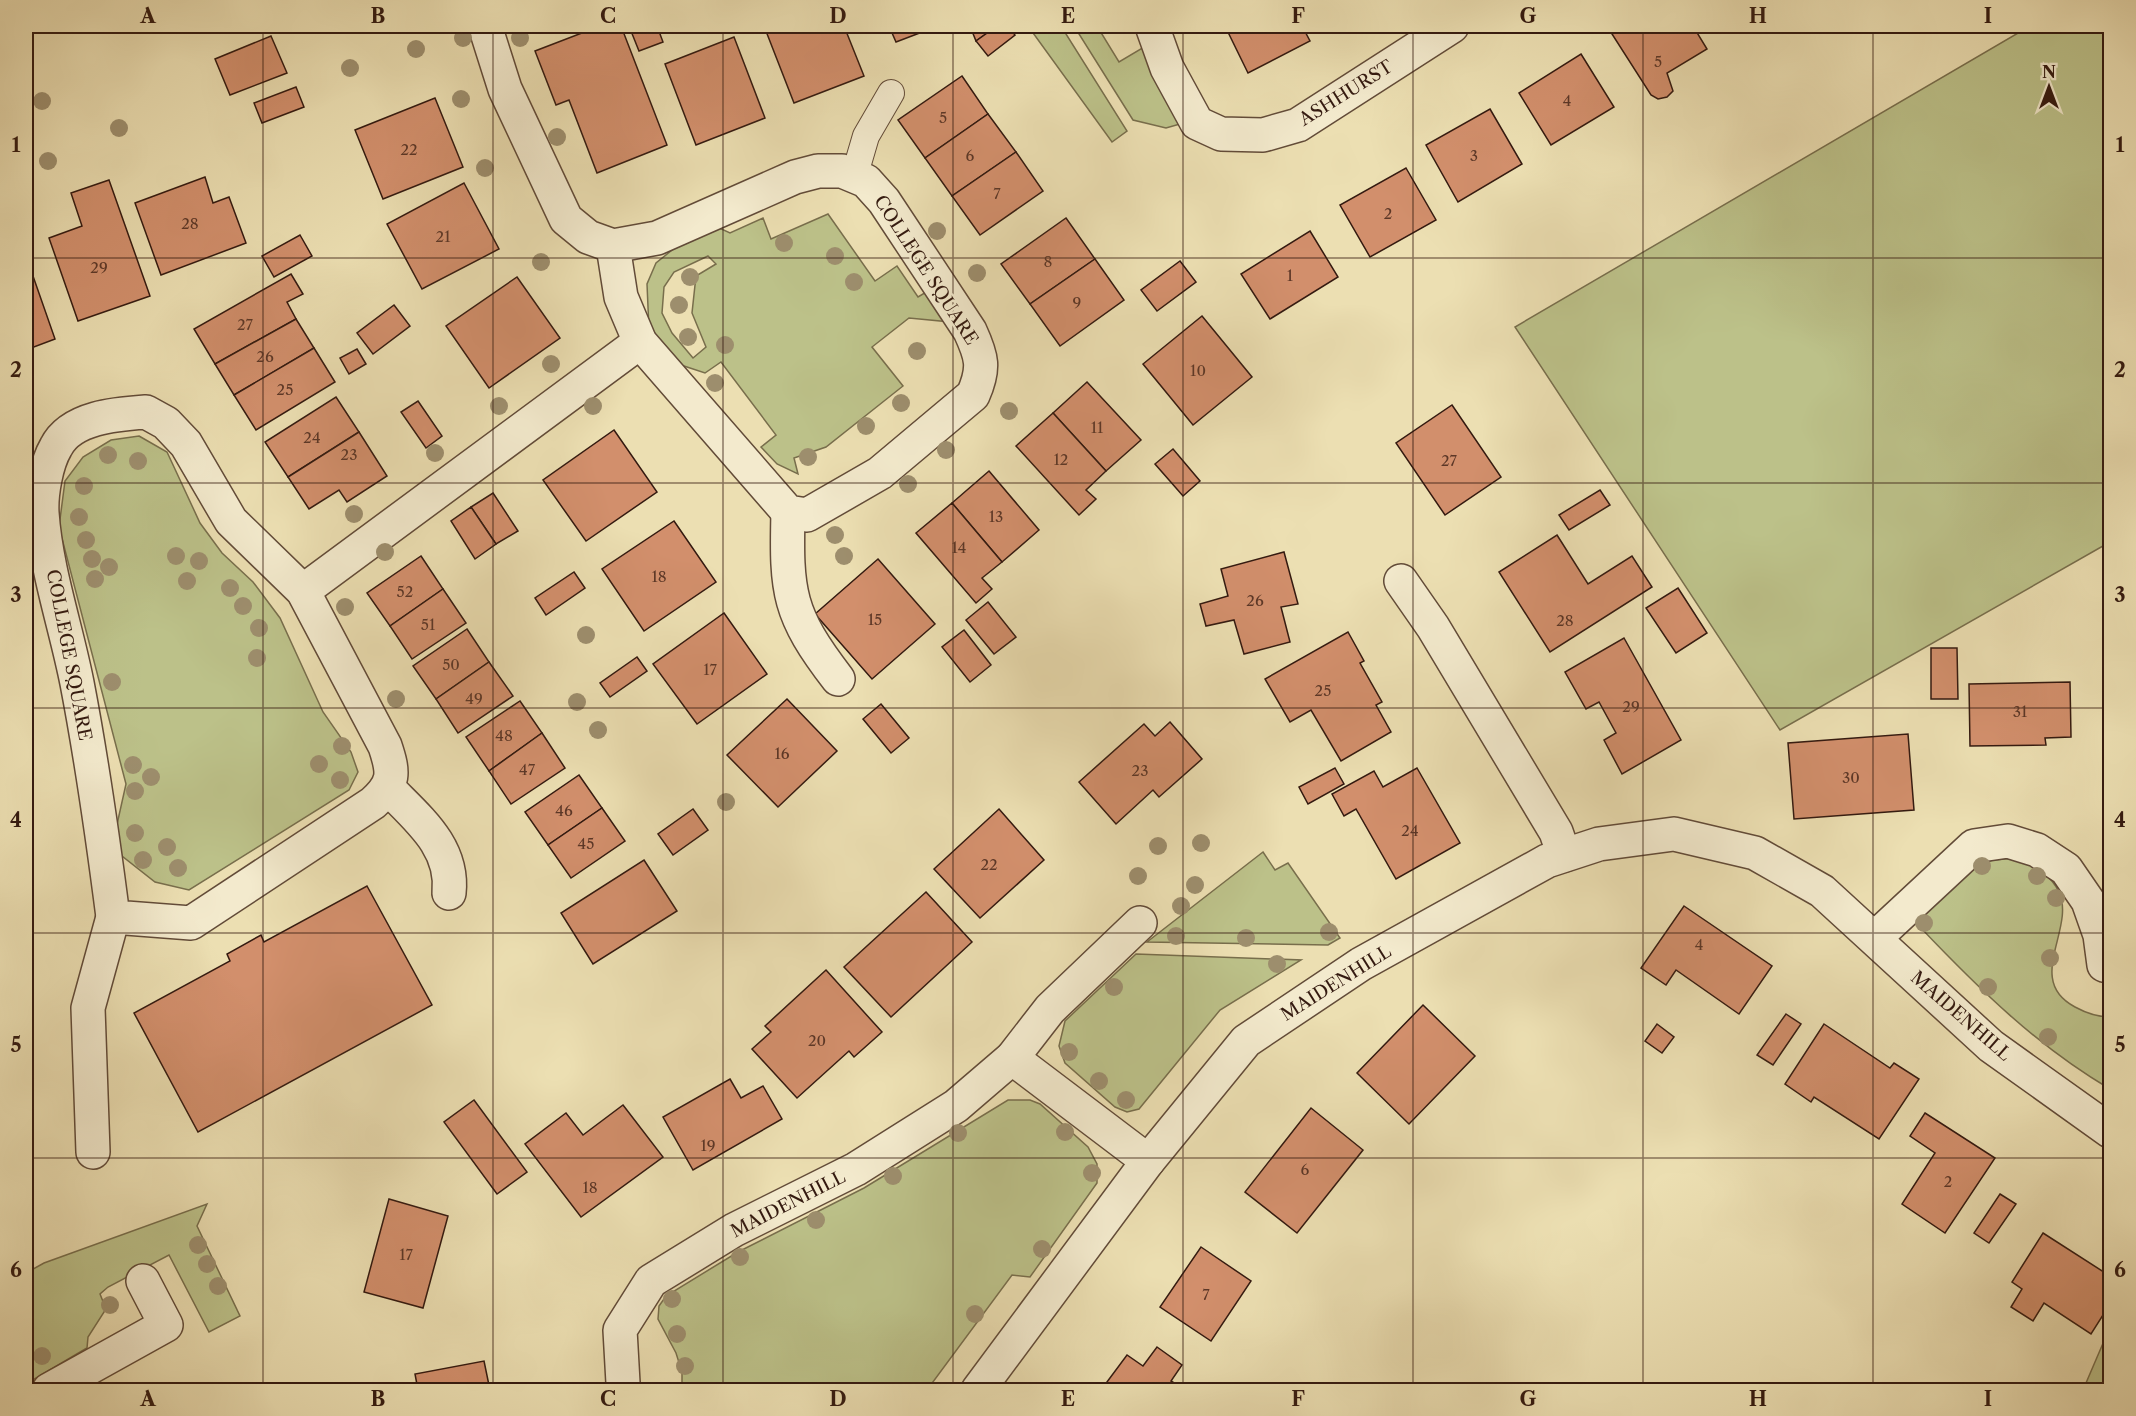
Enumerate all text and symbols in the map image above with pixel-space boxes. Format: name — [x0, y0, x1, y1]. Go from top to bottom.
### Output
text: A — [139, 4, 156, 28]
text: B — [371, 4, 386, 28]
text: C — [600, 4, 616, 28]
text: D — [829, 4, 847, 28]
text: E — [1061, 4, 1075, 28]
text: F — [1291, 4, 1305, 28]
text: G — [1520, 4, 1537, 28]
text: H — [1749, 4, 1767, 28]
text: I — [1984, 4, 1992, 28]
house number: 5 — [1654, 52, 1662, 71]
street label: ASHHURST — [1294, 55, 1397, 131]
north arrow — [2019, 57, 2079, 117]
text: N — [2042, 62, 2056, 82]
house number: 4 — [1563, 91, 1571, 110]
house number: 5 — [939, 108, 947, 127]
text: 1 — [12, 133, 21, 157]
text: 1 — [2116, 133, 2125, 157]
house number: 22 — [400, 140, 418, 159]
house number: 6 — [966, 146, 975, 165]
house number: 3 — [1470, 146, 1478, 165]
house number: 7 — [993, 184, 1001, 203]
street label: COLLEGE SQUARE — [869, 191, 983, 349]
house number: 2 — [1384, 204, 1392, 223]
house number: 28 — [181, 214, 199, 233]
house number: 21 — [436, 227, 451, 246]
house number: 8 — [1044, 252, 1053, 271]
house number: 29 — [90, 258, 108, 277]
house number: 1 — [1287, 266, 1294, 285]
house number: 9 — [1073, 293, 1081, 312]
house number: 27 — [237, 315, 254, 334]
house number: 26 — [256, 347, 274, 366]
text: 2 — [10, 358, 22, 382]
text: 2 — [2114, 358, 2126, 382]
house number: 10 — [1190, 361, 1206, 380]
house number: 25 — [277, 380, 293, 399]
house number: 11 — [1091, 418, 1104, 437]
house number: 24 — [303, 428, 321, 447]
house number: 23 — [341, 445, 357, 464]
house number: 12 — [1054, 450, 1068, 469]
house number: 27 — [1441, 451, 1458, 470]
house number: 13 — [989, 507, 1003, 526]
house number: 14 — [952, 538, 966, 557]
street label: COLLEGE SQUARE — [42, 567, 96, 743]
house number: 18 — [651, 567, 667, 586]
house number: 52 — [397, 582, 413, 601]
text: 3 — [10, 583, 22, 607]
text: 3 — [2114, 583, 2126, 607]
house number: 26 — [1246, 591, 1264, 610]
house number: 15 — [868, 610, 882, 629]
house number: 28 — [1556, 611, 1574, 630]
house number: 51 — [421, 615, 436, 634]
house number: 50 — [442, 655, 460, 674]
house number: 17 — [703, 660, 717, 679]
house number: 25 — [1315, 681, 1331, 700]
house number: 49 — [465, 689, 483, 708]
house number: 29 — [1622, 697, 1640, 716]
house number: 31 — [2013, 702, 2028, 721]
house number: 48 — [495, 726, 513, 745]
house number: 16 — [774, 744, 790, 763]
house number: 47 — [519, 760, 536, 779]
house number: 23 — [1132, 761, 1148, 780]
house number: 30 — [1842, 768, 1860, 787]
house number: 46 — [555, 801, 573, 820]
text: 4 — [10, 808, 22, 832]
text: 4 — [2114, 808, 2126, 832]
house number: 24 — [1401, 821, 1419, 840]
house number: 45 — [578, 834, 594, 853]
house number: 22 — [980, 855, 998, 874]
house number: 4 — [1695, 935, 1703, 954]
street label: MAIDENHILL — [1277, 940, 1395, 1026]
street label: MAIDENHILL — [1906, 966, 2016, 1066]
house number: 20 — [808, 1031, 826, 1050]
text: 5 — [10, 1033, 22, 1057]
text: 5 — [2114, 1033, 2126, 1057]
house number: 19 — [700, 1136, 716, 1155]
house number: 6 — [1301, 1160, 1310, 1179]
street label: MAIDENHILL — [727, 1166, 849, 1242]
house number: 2 — [1944, 1172, 1952, 1191]
house number: 18 — [582, 1178, 598, 1197]
house number: 17 — [399, 1245, 413, 1264]
text: 6 — [10, 1258, 22, 1282]
text: 6 — [2114, 1258, 2126, 1282]
house number: 7 — [1202, 1285, 1210, 1304]
text: A — [139, 1387, 156, 1411]
text: B — [371, 1387, 386, 1411]
text: C — [600, 1387, 616, 1411]
text: D — [829, 1387, 847, 1411]
text: E — [1061, 1387, 1075, 1411]
text: F — [1291, 1387, 1305, 1411]
text: G — [1520, 1387, 1537, 1411]
text: H — [1749, 1387, 1767, 1411]
text: I — [1984, 1387, 1992, 1411]

